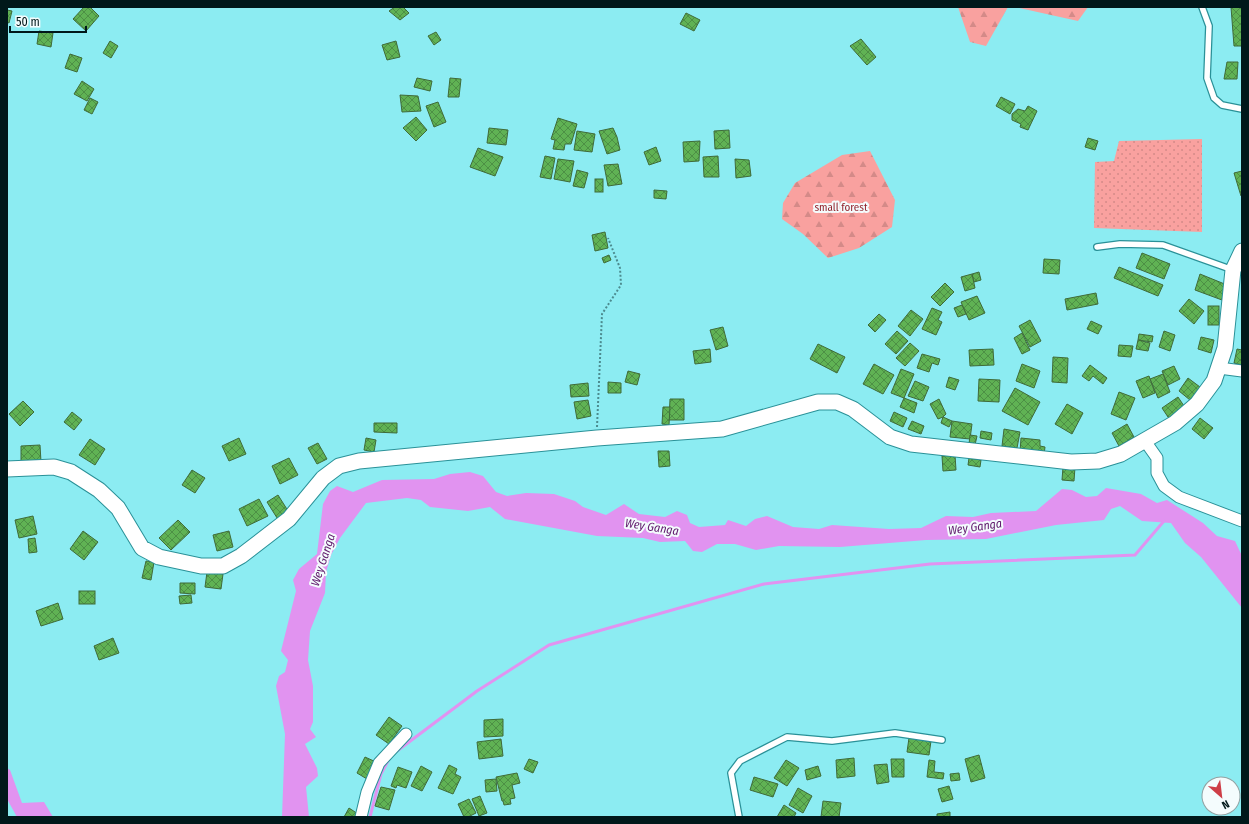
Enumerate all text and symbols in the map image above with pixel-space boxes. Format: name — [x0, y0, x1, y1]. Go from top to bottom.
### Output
scale bar — [10, 8, 86, 34]
text: 50 m — [16, 15, 40, 29]
park label: small forest — [814, 201, 868, 214]
water label: Wey Ganga — [624, 516, 680, 538]
water label: Wey Ganga — [947, 516, 1003, 538]
water label: Wey Ganga — [308, 532, 338, 588]
north arrow — [1201, 776, 1241, 816]
text: N — [1219, 797, 1231, 812]

